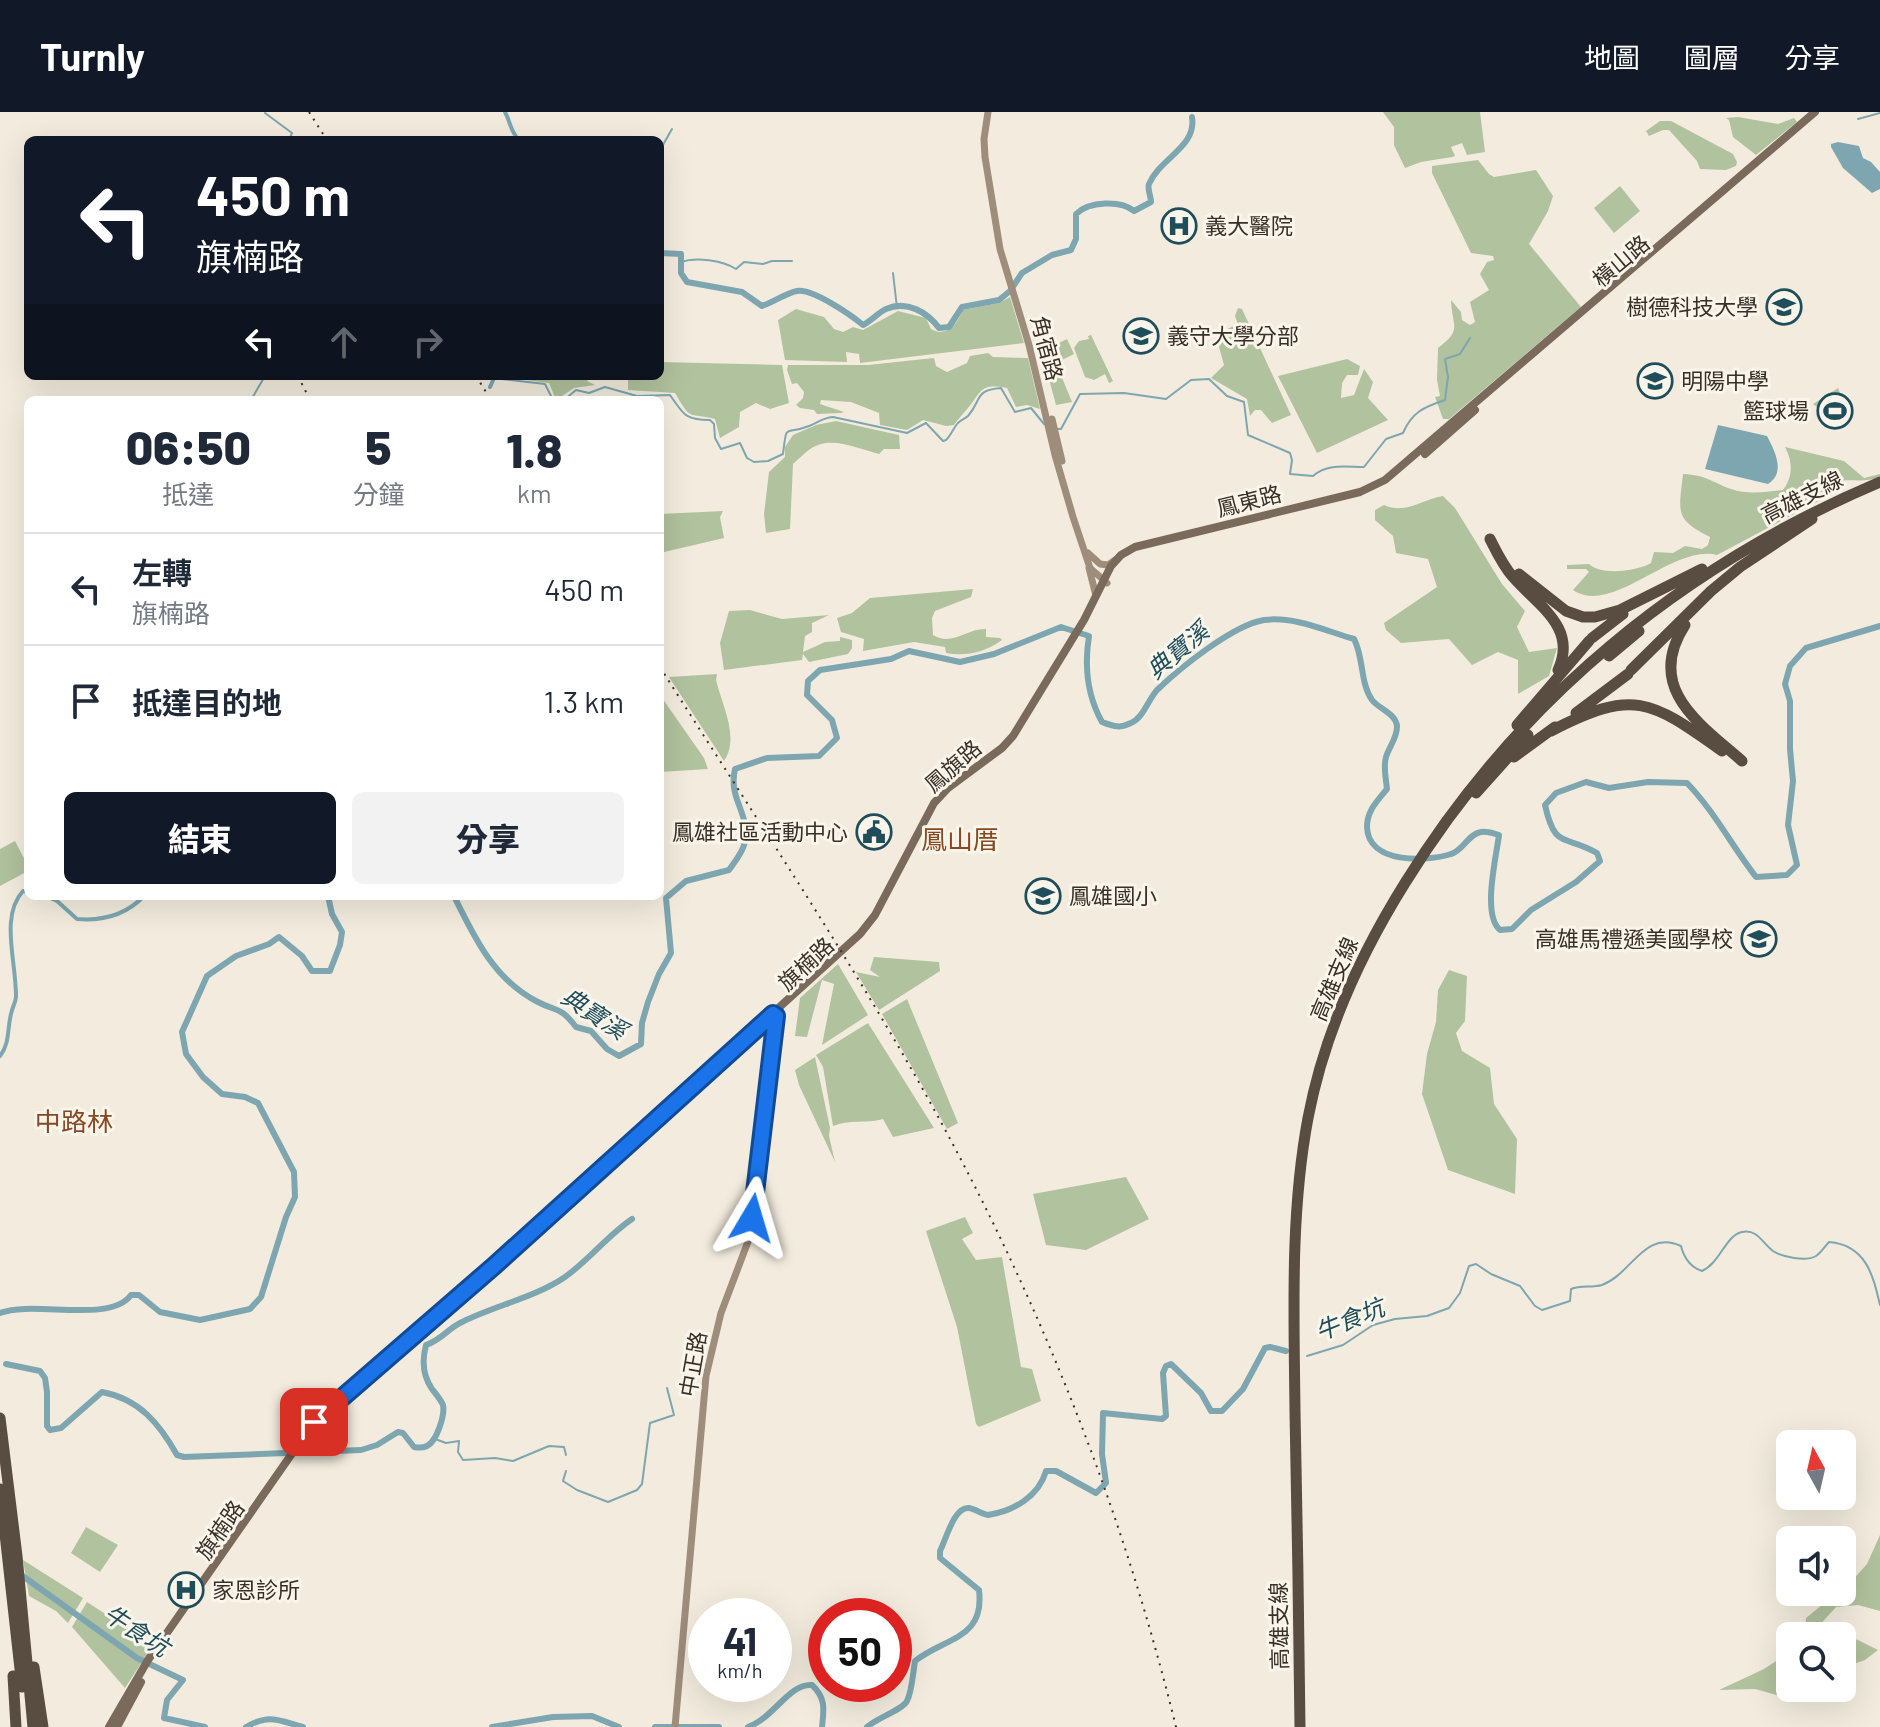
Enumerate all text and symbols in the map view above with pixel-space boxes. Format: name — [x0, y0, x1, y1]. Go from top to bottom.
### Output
text: Turnly — [40, 33, 145, 79]
text: 地圖 — [1584, 40, 1640, 74]
text: 圖層 — [1684, 40, 1740, 74]
text: 分享 — [1784, 40, 1840, 74]
text: 450 m — [196, 160, 350, 227]
icon: left — [64, 168, 168, 272]
hospital icon: 義大醫院 — [1160, 207, 1198, 245]
place label: 義大醫院 — [1205, 212, 1293, 238]
street label: 橫山路 — [1587, 229, 1654, 291]
text: 旗楠路 — [196, 234, 304, 277]
school or university icon: 樹德科技大學 — [1765, 288, 1803, 326]
place label: 樹德科技大學 — [1626, 293, 1758, 319]
street label: 角宿路 — [1027, 312, 1069, 383]
school or university icon: 義守大學分部 — [1122, 317, 1160, 355]
icon: left — [238, 320, 282, 364]
icon: ahead — [322, 320, 366, 364]
icon: right — [406, 320, 450, 364]
place label: 義守大學分部 — [1167, 322, 1299, 348]
school or university icon: 明陽中學 — [1636, 362, 1674, 400]
place label: 明陽中學 — [1681, 367, 1769, 393]
sports icon: 籃球場 — [1816, 392, 1854, 430]
place label: 籃球場 — [1743, 397, 1809, 423]
text: 06:50 — [126, 417, 251, 475]
text: 5 — [365, 417, 392, 475]
text: 1.8 — [506, 420, 562, 478]
street label: 高雄支線 — [1756, 465, 1847, 528]
text: km — [517, 477, 552, 508]
text: 抵達 — [162, 478, 214, 509]
text: 分鐘 — [352, 478, 404, 509]
street label: 鳳東路 — [1214, 479, 1284, 521]
text: 左轉 — [132, 554, 192, 590]
icon: left — [64, 567, 108, 611]
text: 450 m — [544, 571, 624, 607]
text: 旗楠路 — [132, 597, 210, 628]
water label: 典寶溪 — [1140, 614, 1216, 684]
icon: arrive — [64, 679, 108, 723]
text: 1.3 km — [544, 683, 624, 719]
text: 抵達目的地 — [132, 684, 282, 720]
street label: 鳳旗路 — [919, 734, 986, 797]
button: 結束 — [64, 792, 336, 884]
button: 分享 — [352, 792, 624, 884]
public building icon: 鳳雄社區活動中心 — [855, 813, 893, 851]
place label: 鳳雄社區活動中心 — [672, 818, 848, 844]
district label: 鳳山厝 — [921, 823, 999, 854]
school or university icon: 鳳雄國小 — [1024, 877, 1062, 915]
place label: 鳳雄國小 — [1069, 882, 1157, 908]
school or university icon: 高雄馬禮遜美國學校 — [1740, 920, 1778, 958]
place label: 高雄馬禮遜美國學校 — [1535, 925, 1733, 951]
street label: 旗楠路 — [772, 931, 838, 995]
street label: 高雄支線 — [1304, 933, 1362, 1024]
water label: 典寶溪 — [557, 981, 635, 1046]
district label: 中路林 — [35, 1105, 113, 1136]
position arrow — [710, 1176, 794, 1260]
water label: 牛食坑 — [1311, 1291, 1391, 1346]
street label: 中正路 — [673, 1329, 711, 1399]
pin — [280, 1388, 348, 1456]
icon: arrive — [292, 1400, 336, 1444]
north arrow — [1776, 1430, 1856, 1510]
map controls — [1776, 1430, 1856, 1702]
street label: 旗楠路 — [190, 1495, 249, 1564]
button: sound — [1776, 1526, 1856, 1606]
hospital icon: 家恩診所 — [167, 1571, 205, 1609]
place label: 家恩診所 — [212, 1576, 300, 1602]
street label: 高雄支線 — [1264, 1582, 1292, 1670]
water label: 牛食坑 — [99, 1598, 177, 1663]
speed limit sign: 50 — [808, 1598, 912, 1702]
text: 41 — [723, 1616, 757, 1664]
button: search — [1776, 1622, 1856, 1702]
text: km/h — [717, 1658, 763, 1682]

